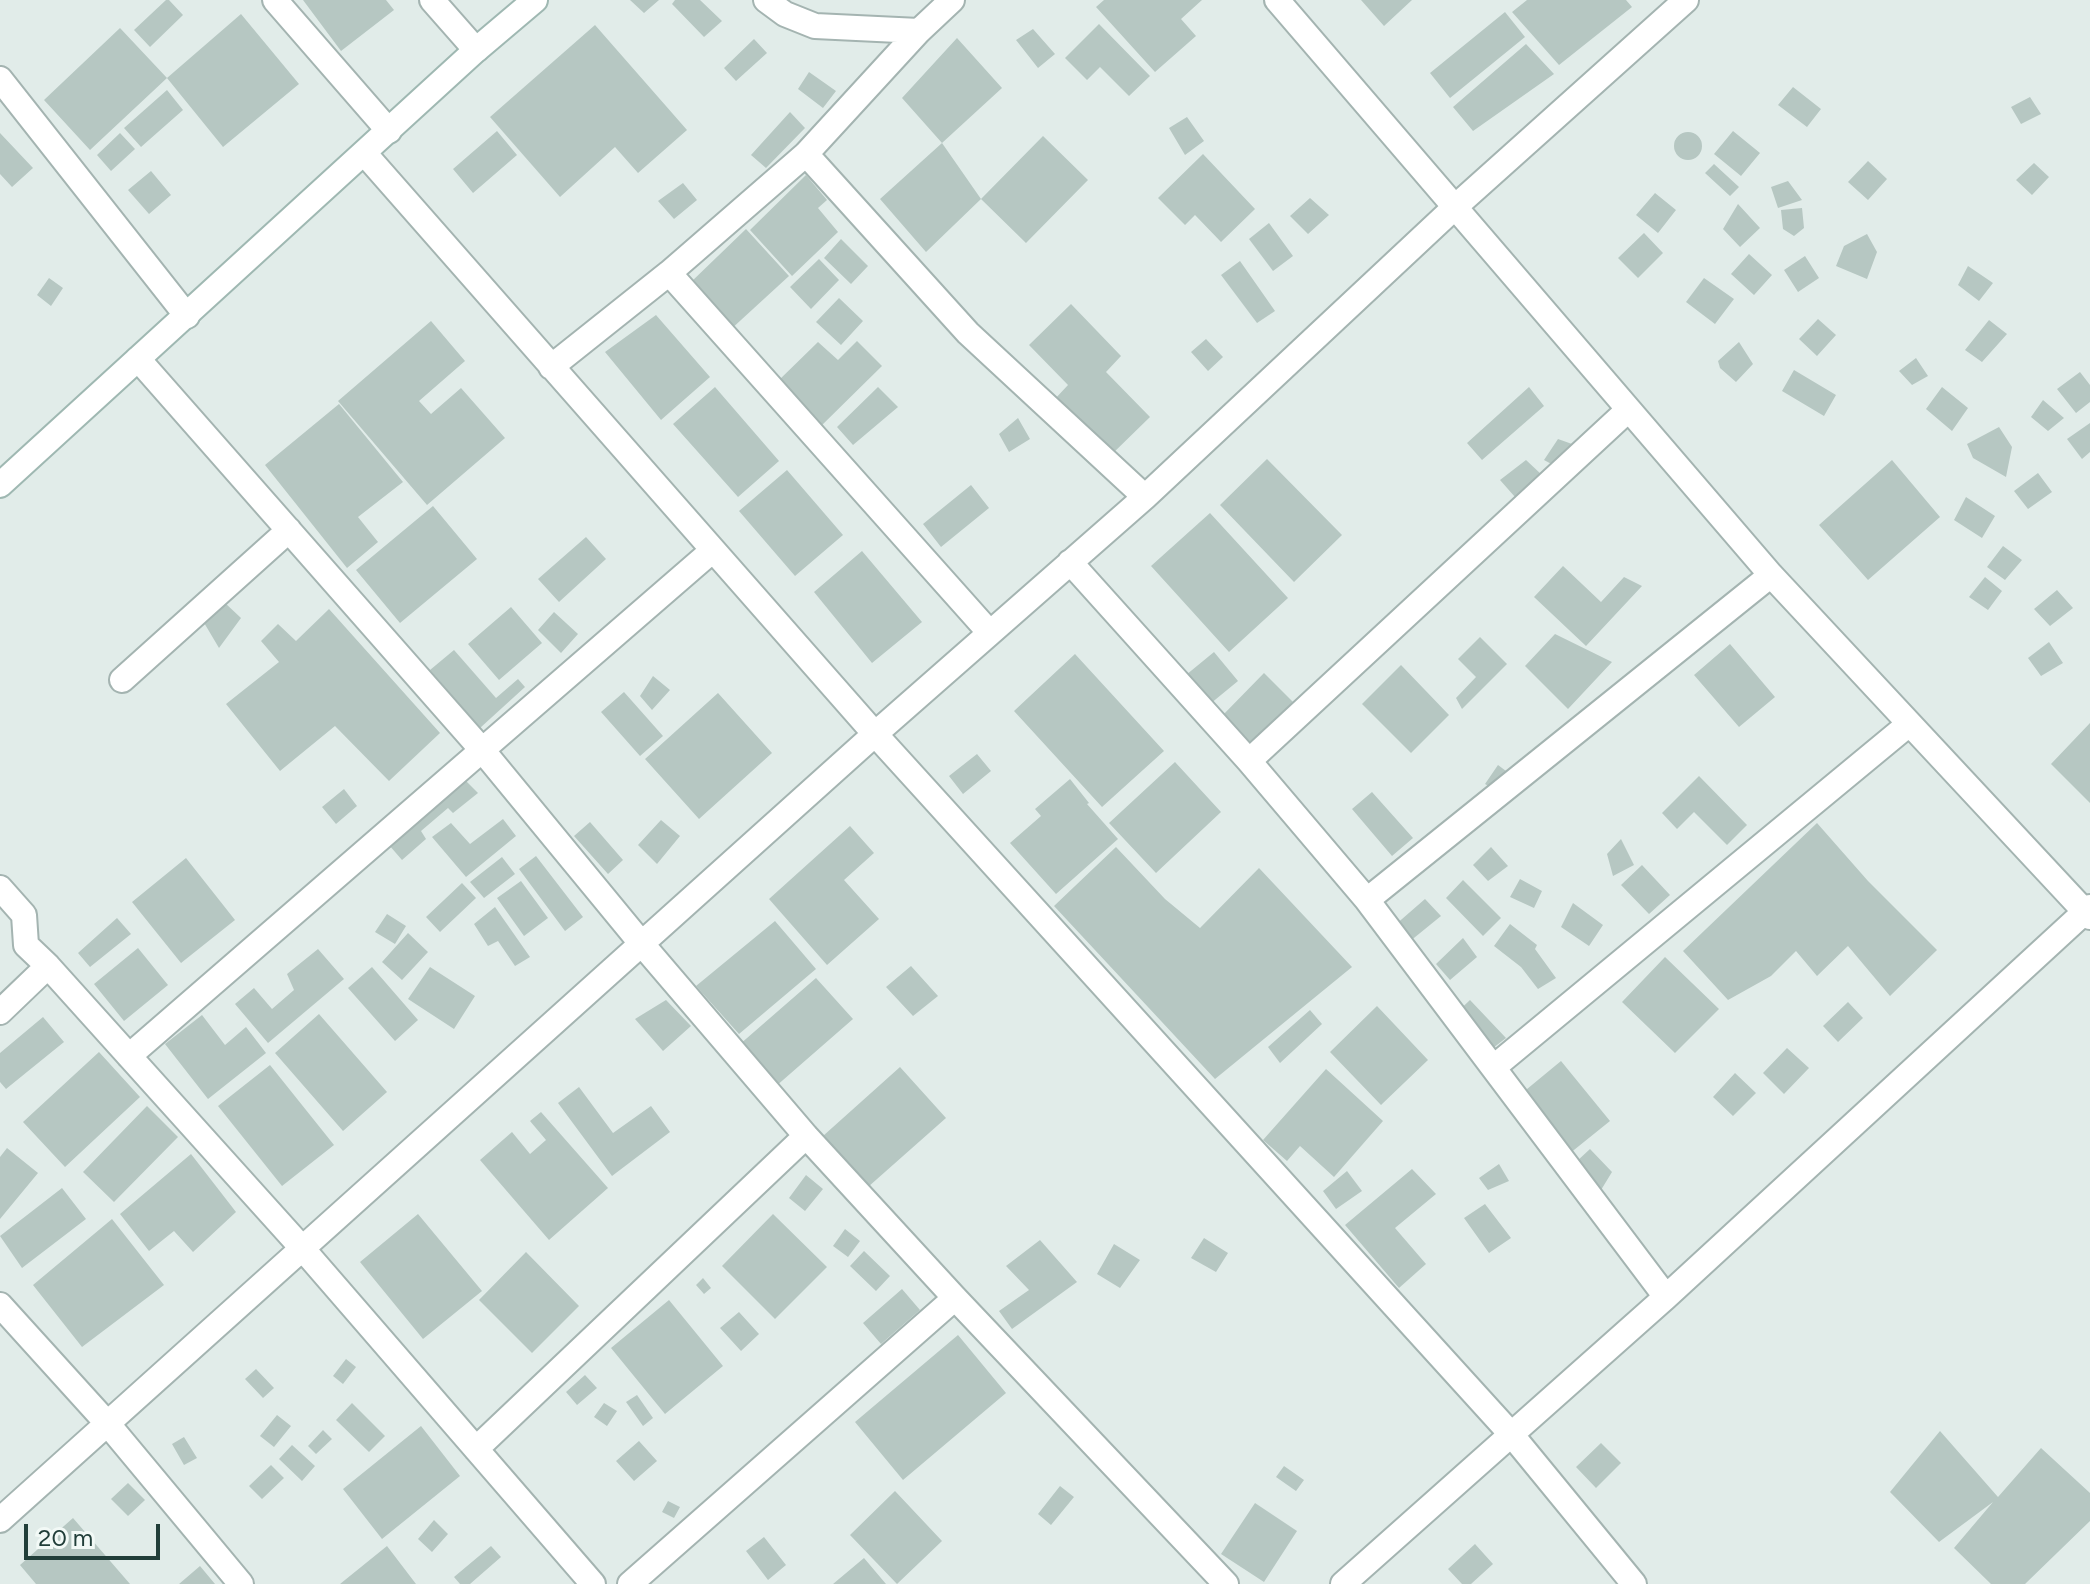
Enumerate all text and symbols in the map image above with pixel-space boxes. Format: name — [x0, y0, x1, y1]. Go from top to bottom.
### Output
scale bar — [28, 1508, 164, 1558]
text: 20 m — [38, 1523, 93, 1552]

